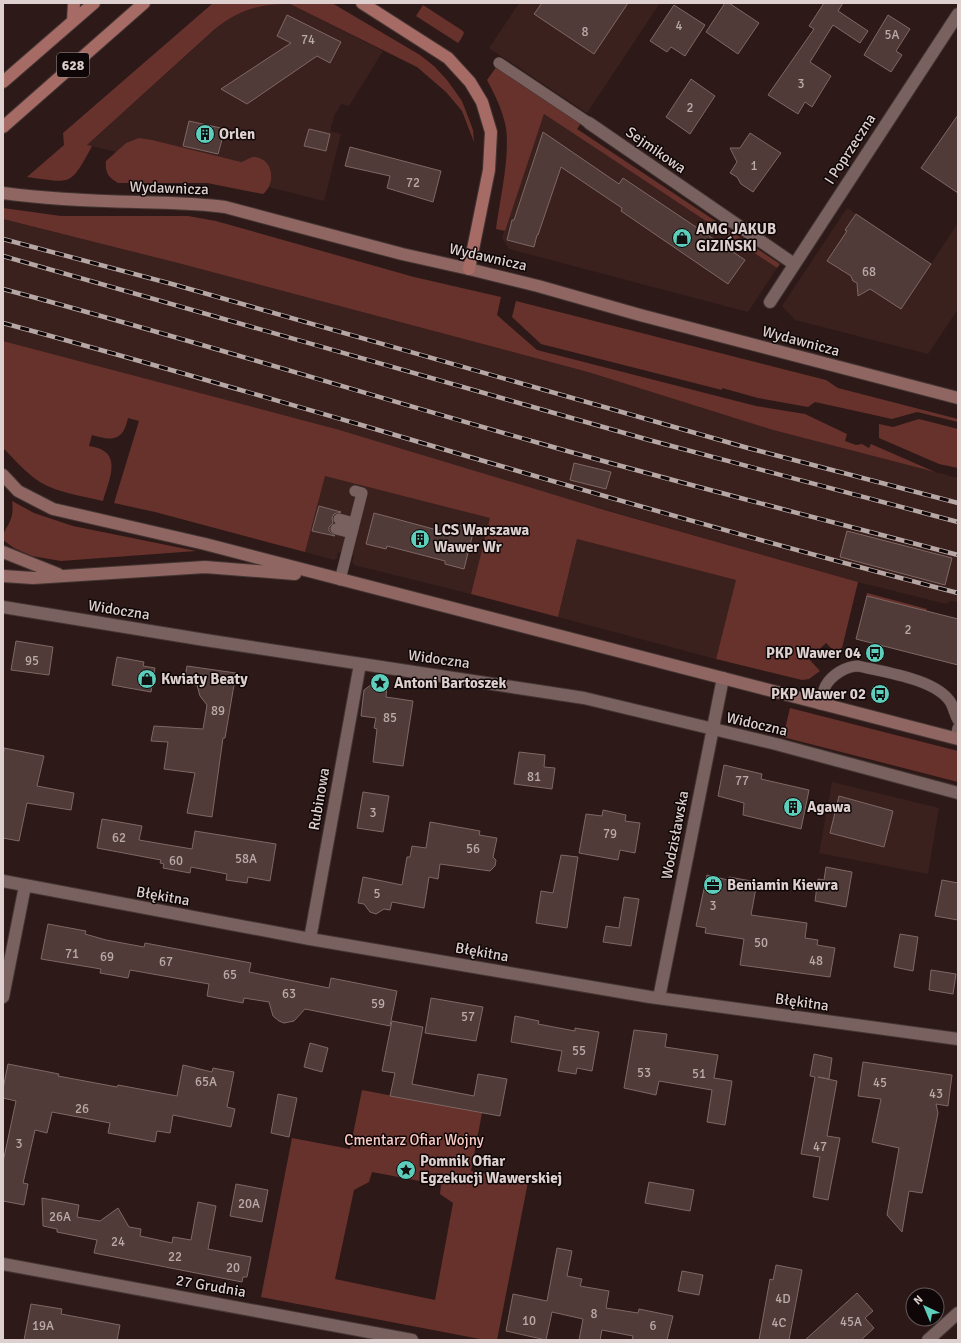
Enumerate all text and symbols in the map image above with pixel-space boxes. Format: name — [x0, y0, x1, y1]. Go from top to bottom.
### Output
house number: 4 — [675, 18, 683, 34]
house number: 8 — [581, 24, 589, 40]
house number: 5A — [885, 27, 900, 43]
house number: 74 — [301, 32, 315, 48]
road number: 628 — [57, 53, 89, 77]
house number: 3 — [797, 76, 805, 92]
house number: 2 — [686, 100, 694, 116]
street label: I Poprzeczna — [820, 110, 880, 188]
building icon: Orlen — [194, 123, 216, 145]
street label: Sejmikowa — [622, 123, 690, 177]
place label: Orlen — [219, 125, 255, 143]
house number: 1 — [750, 158, 758, 174]
house number: 72 — [406, 175, 420, 191]
street label: Wydawnicza — [129, 178, 209, 198]
place label: AMG JAKUB GIZIŃSKI — [696, 220, 776, 255]
shop icon: AMG JAKUB GIZIŃSKI — [671, 227, 693, 249]
street label: Wydawnicza — [447, 239, 529, 275]
house number: 68 — [862, 264, 876, 280]
street label: Wydawnicza — [760, 322, 842, 360]
place label: LCS Warszawa Wawer Wr — [434, 521, 529, 556]
building icon: LCS Warszawa Wawer Wr — [409, 528, 431, 550]
street label: Widoczna — [87, 596, 151, 624]
house number: 2 — [904, 622, 912, 638]
bus stop icon: PKP Wawer 04 — [864, 642, 886, 664]
place label: PKP Wawer 04 — [766, 644, 861, 662]
street label: Widoczna — [407, 646, 471, 672]
house number: 95 — [25, 653, 39, 669]
shop icon: Kwiaty Beaty — [136, 668, 158, 690]
place label: Kwiaty Beaty — [161, 670, 248, 688]
place icon: Antoni Bartoszek — [369, 672, 391, 694]
place label: Antoni Bartoszek — [394, 674, 507, 692]
bus stop icon: PKP Wawer 02 — [869, 683, 891, 705]
place label: PKP Wawer 02 — [771, 685, 866, 703]
house number: 89 — [211, 703, 225, 719]
street label: Widoczna — [725, 708, 789, 740]
house number: 85 — [383, 710, 397, 726]
street label: Rubinowa — [305, 766, 333, 832]
house number: 81 — [527, 769, 541, 785]
house number: 77 — [735, 773, 749, 789]
street label: Wodzisławska — [658, 789, 692, 881]
building icon: Agawa — [782, 796, 804, 818]
place label: Agawa — [807, 798, 851, 816]
house number: 3 — [369, 805, 377, 821]
house number: 79 — [603, 826, 617, 842]
house number: 62 — [112, 830, 126, 846]
house number: 56 — [466, 841, 480, 857]
house number: 58A — [235, 851, 257, 867]
house number: 60 — [169, 853, 183, 869]
office icon: Beniamin Kiewra — [702, 874, 724, 896]
place label: Beniamin Kiewra — [727, 876, 838, 894]
street label: Błękitna — [135, 882, 191, 910]
house number: 5 — [373, 886, 381, 902]
house number: 3 — [709, 898, 717, 914]
house number: 50 — [754, 935, 768, 951]
street label: Błękitna — [454, 938, 510, 966]
house number: 71 — [65, 946, 79, 962]
house number: 69 — [100, 949, 114, 965]
house number: 48 — [809, 953, 823, 969]
house number: 67 — [159, 954, 173, 970]
house number: 65 — [223, 967, 237, 983]
house number: 63 — [282, 986, 296, 1002]
street label: Błękitna — [774, 989, 830, 1015]
house number: 59 — [371, 996, 385, 1012]
house number: 57 — [461, 1009, 475, 1025]
house number: 55 — [572, 1043, 586, 1059]
house number: 53 — [637, 1065, 651, 1081]
house number: 51 — [692, 1066, 706, 1082]
house number: 65A — [195, 1074, 217, 1090]
house number: 45 — [873, 1075, 887, 1091]
house number: 43 — [929, 1086, 943, 1102]
house number: 26 — [75, 1101, 89, 1117]
park label: Cmentarz Ofiar Wojny — [344, 1131, 484, 1149]
house number: 3 — [15, 1136, 23, 1152]
house number: 47 — [813, 1139, 827, 1155]
place label: Pomnik Ofiar Egzekucji Wawerskiej — [420, 1152, 562, 1187]
place icon: Pomnik Ofiar Egzekucji Wawerskiej — [395, 1159, 417, 1181]
house number: 20A — [238, 1196, 260, 1212]
house number: 26A — [49, 1209, 71, 1225]
house number: 24 — [111, 1234, 125, 1250]
house number: 22 — [168, 1249, 182, 1265]
house number: 20 — [226, 1260, 240, 1276]
street label: 27 Grudnia — [175, 1271, 247, 1301]
north arrow — [905, 1287, 945, 1327]
house number: 4D — [775, 1291, 791, 1307]
text: N — [911, 1293, 926, 1308]
house number: 8 — [590, 1306, 598, 1322]
house number: 10 — [522, 1313, 536, 1329]
house number: 45A — [840, 1314, 862, 1330]
house number: 4C — [772, 1315, 787, 1331]
house number: 19A — [32, 1318, 54, 1334]
house number: 6 — [649, 1318, 657, 1334]

